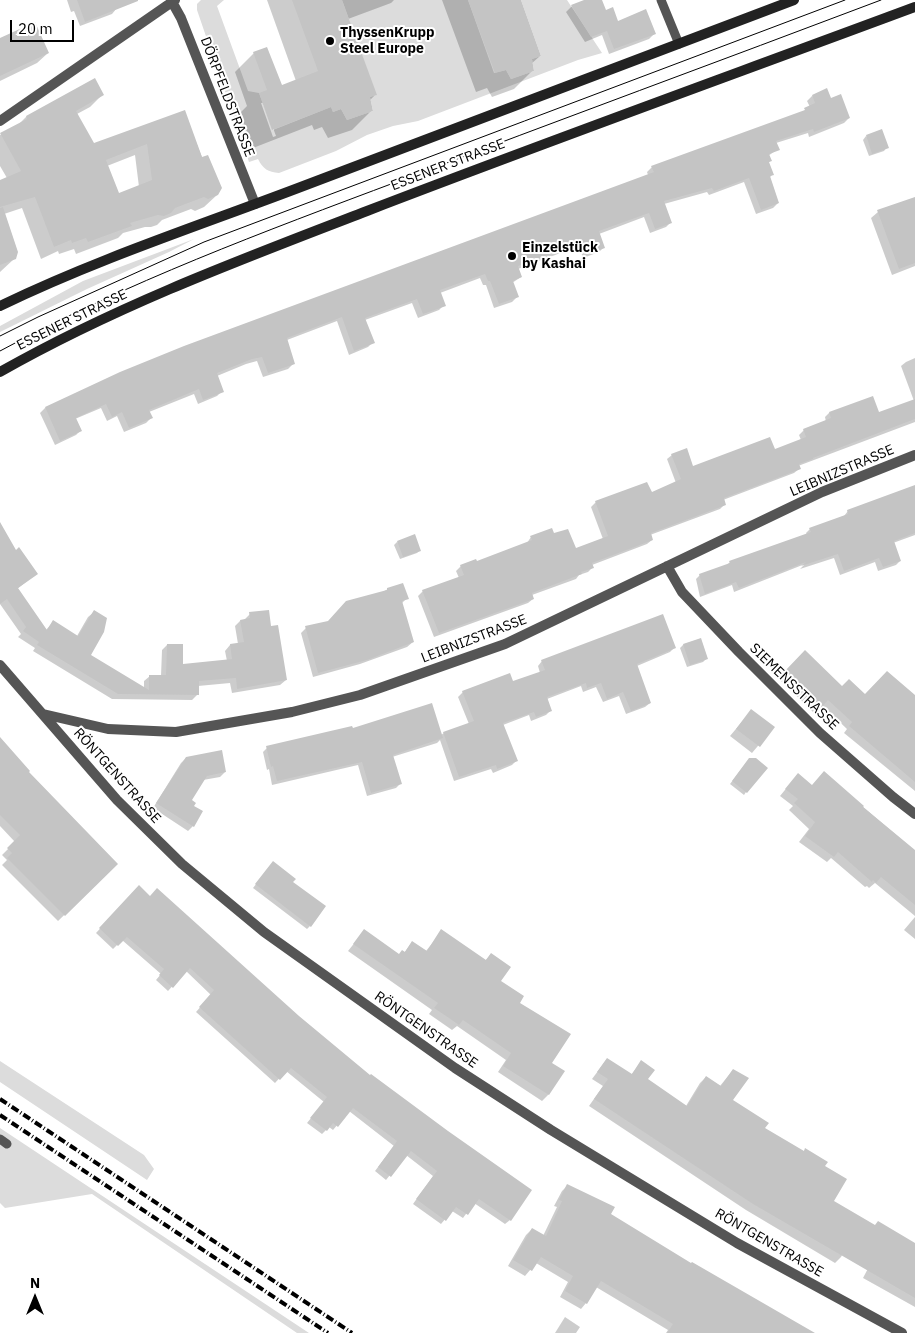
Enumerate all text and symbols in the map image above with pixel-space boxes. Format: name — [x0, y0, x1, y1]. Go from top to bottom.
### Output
scale bar — [12, 10, 76, 42]
text: 20 m — [18, 19, 53, 38]
place label: ThyssenKrupp Steel Europe — [340, 25, 435, 58]
street label: DÖRPFELDSTRASSE — [196, 35, 258, 159]
marker: ThyssenKrupp Steel Europe — [324, 35, 336, 47]
street label: ESSENER STRASSE — [389, 135, 507, 195]
place label: Einzelstück by Kashai — [522, 240, 598, 272]
marker: Einzelstück by Kashai — [506, 250, 518, 262]
street label: ESSENER STRASSE — [14, 286, 130, 354]
street label: LEIBNIZSTRASSE — [787, 441, 897, 501]
street label: LEIBNIZSTRASSE — [419, 611, 529, 667]
street label: SIEMENSSTRASSE — [746, 640, 842, 734]
street label: RÖNTGENSTRASSE — [70, 725, 164, 827]
street label: RÖNTGENSTRASSE — [371, 988, 481, 1072]
street label: RÖNTGENSTRASSE — [712, 1205, 826, 1281]
north arrow — [10, 1273, 60, 1323]
text: N — [30, 1274, 40, 1292]

